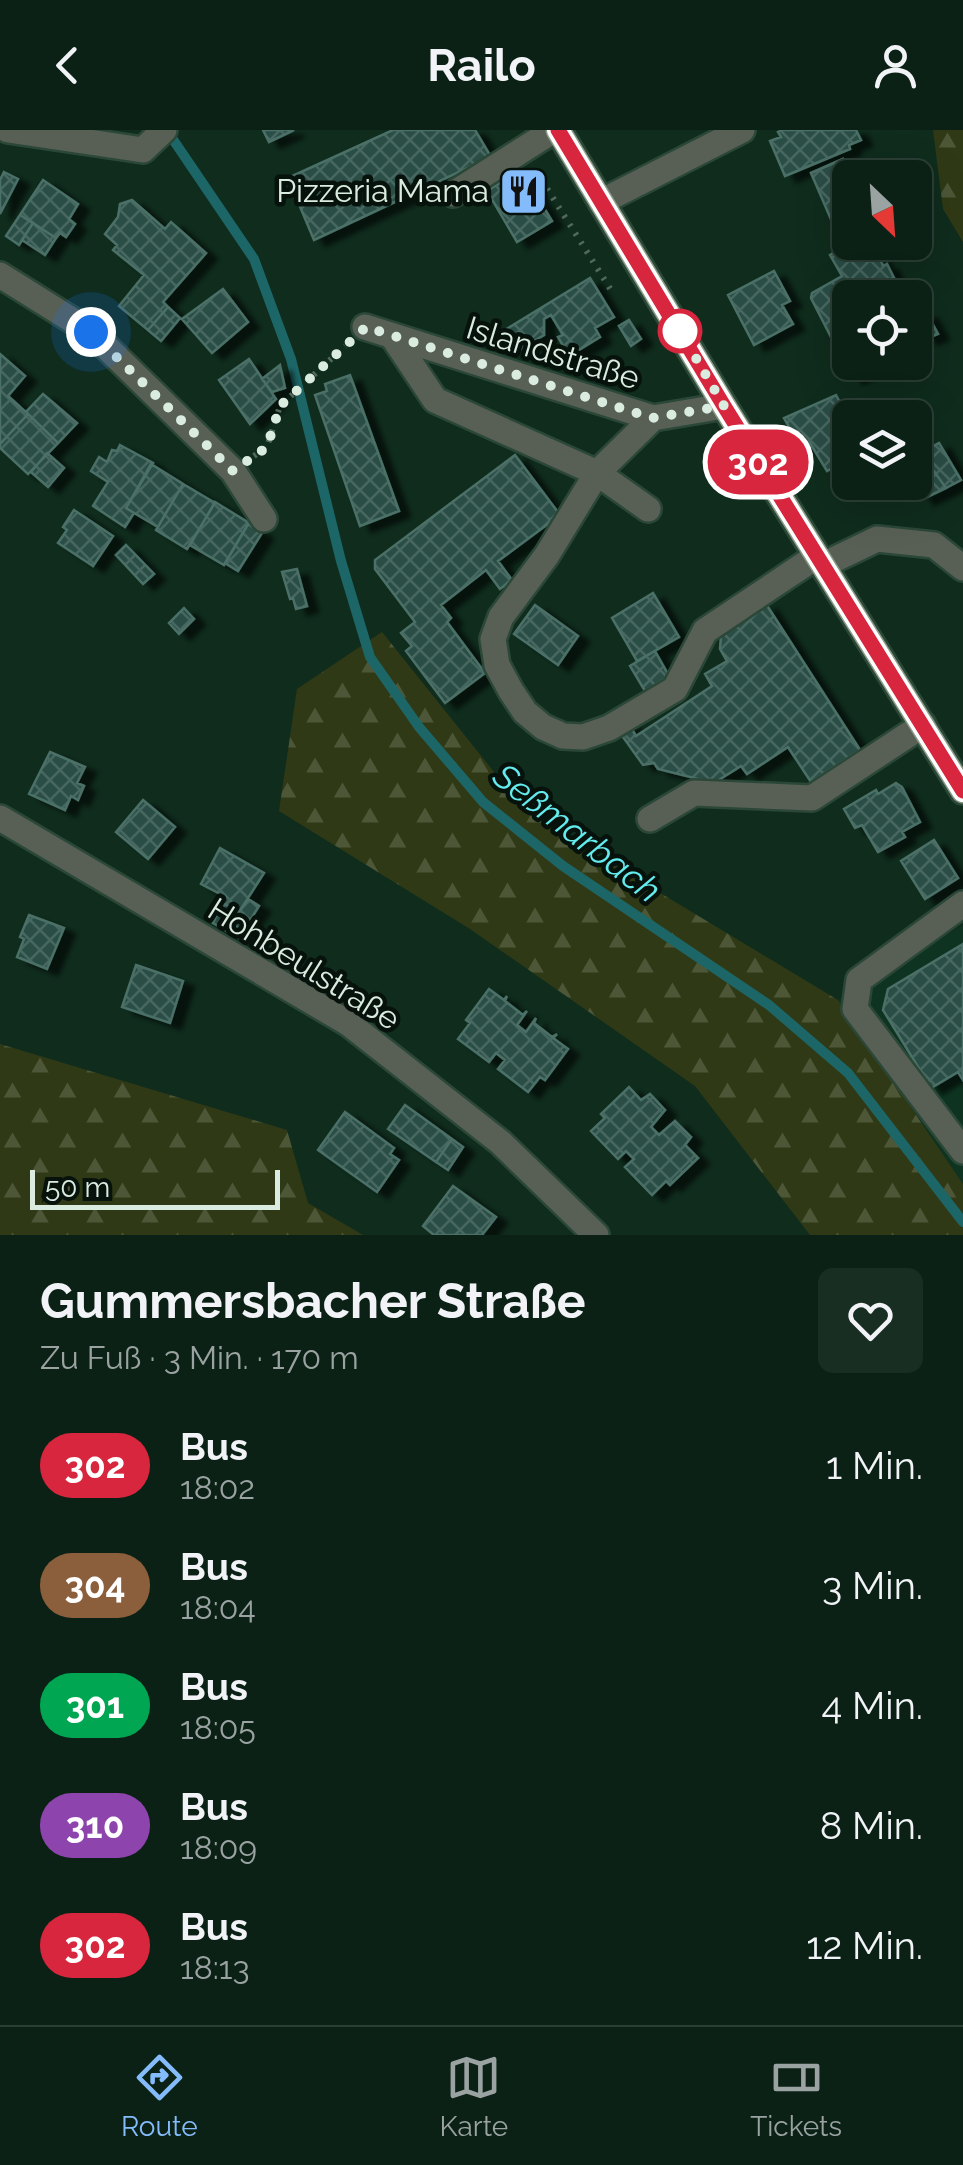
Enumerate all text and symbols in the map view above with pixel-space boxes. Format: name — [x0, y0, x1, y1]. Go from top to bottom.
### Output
icon: back — [40, 38, 95, 93]
icon: person — [868, 38, 923, 93]
text: Railo — [427, 39, 536, 92]
north arrow — [832, 160, 932, 260]
map controls — [832, 160, 932, 500]
restaurant icon: Pizzeria Mama — [498, 165, 550, 217]
place label: Pizzeria Mama — [276, 172, 489, 209]
button: locate — [832, 280, 932, 380]
your location — [66, 307, 116, 357]
street label: Islandstraße — [462, 309, 644, 396]
unlabelled marker — [659, 310, 701, 352]
button: layers — [832, 400, 932, 500]
line badge: 302 — [700, 430, 816, 494]
text: 302 — [728, 442, 788, 483]
water label: Seßmarbach — [485, 754, 669, 911]
street label: Hohbeulstraße — [202, 890, 407, 1037]
scale bar — [30, 1165, 280, 1210]
text: 50 m — [45, 1171, 110, 1204]
button: heart — [818, 1268, 923, 1373]
text: Gummersbacher Straße — [40, 1273, 586, 1329]
text: Zu Fuß · 3 Min. · 170 m — [40, 1339, 359, 1376]
text: Bus — [180, 1424, 248, 1469]
text: 1 Min. — [826, 1443, 923, 1488]
text: 302 — [65, 1445, 125, 1486]
text: 18:02 — [180, 1469, 255, 1506]
text: Bus — [180, 1544, 248, 1589]
text: 3 Min. — [822, 1563, 923, 1608]
text: 304 — [64, 1565, 126, 1606]
text: 18:04 — [180, 1589, 256, 1626]
text: Bus — [180, 1664, 248, 1709]
text: 4 Min. — [822, 1683, 923, 1728]
text: 301 — [66, 1685, 124, 1726]
text: 18:05 — [180, 1709, 256, 1746]
text: Bus — [180, 1784, 248, 1829]
text: 8 Min. — [820, 1803, 923, 1848]
text: 310 — [66, 1805, 124, 1846]
text: 18:09 — [180, 1829, 257, 1866]
text: Bus — [180, 1904, 248, 1949]
text: 12 Min. — [806, 1923, 923, 1968]
text: 302 — [65, 1925, 125, 1966]
text: 18:13 — [180, 1949, 249, 1986]
tab: Route — [121, 2050, 198, 2143]
tab: Karte — [440, 2050, 508, 2143]
tab: Tickets — [750, 2050, 842, 2143]

